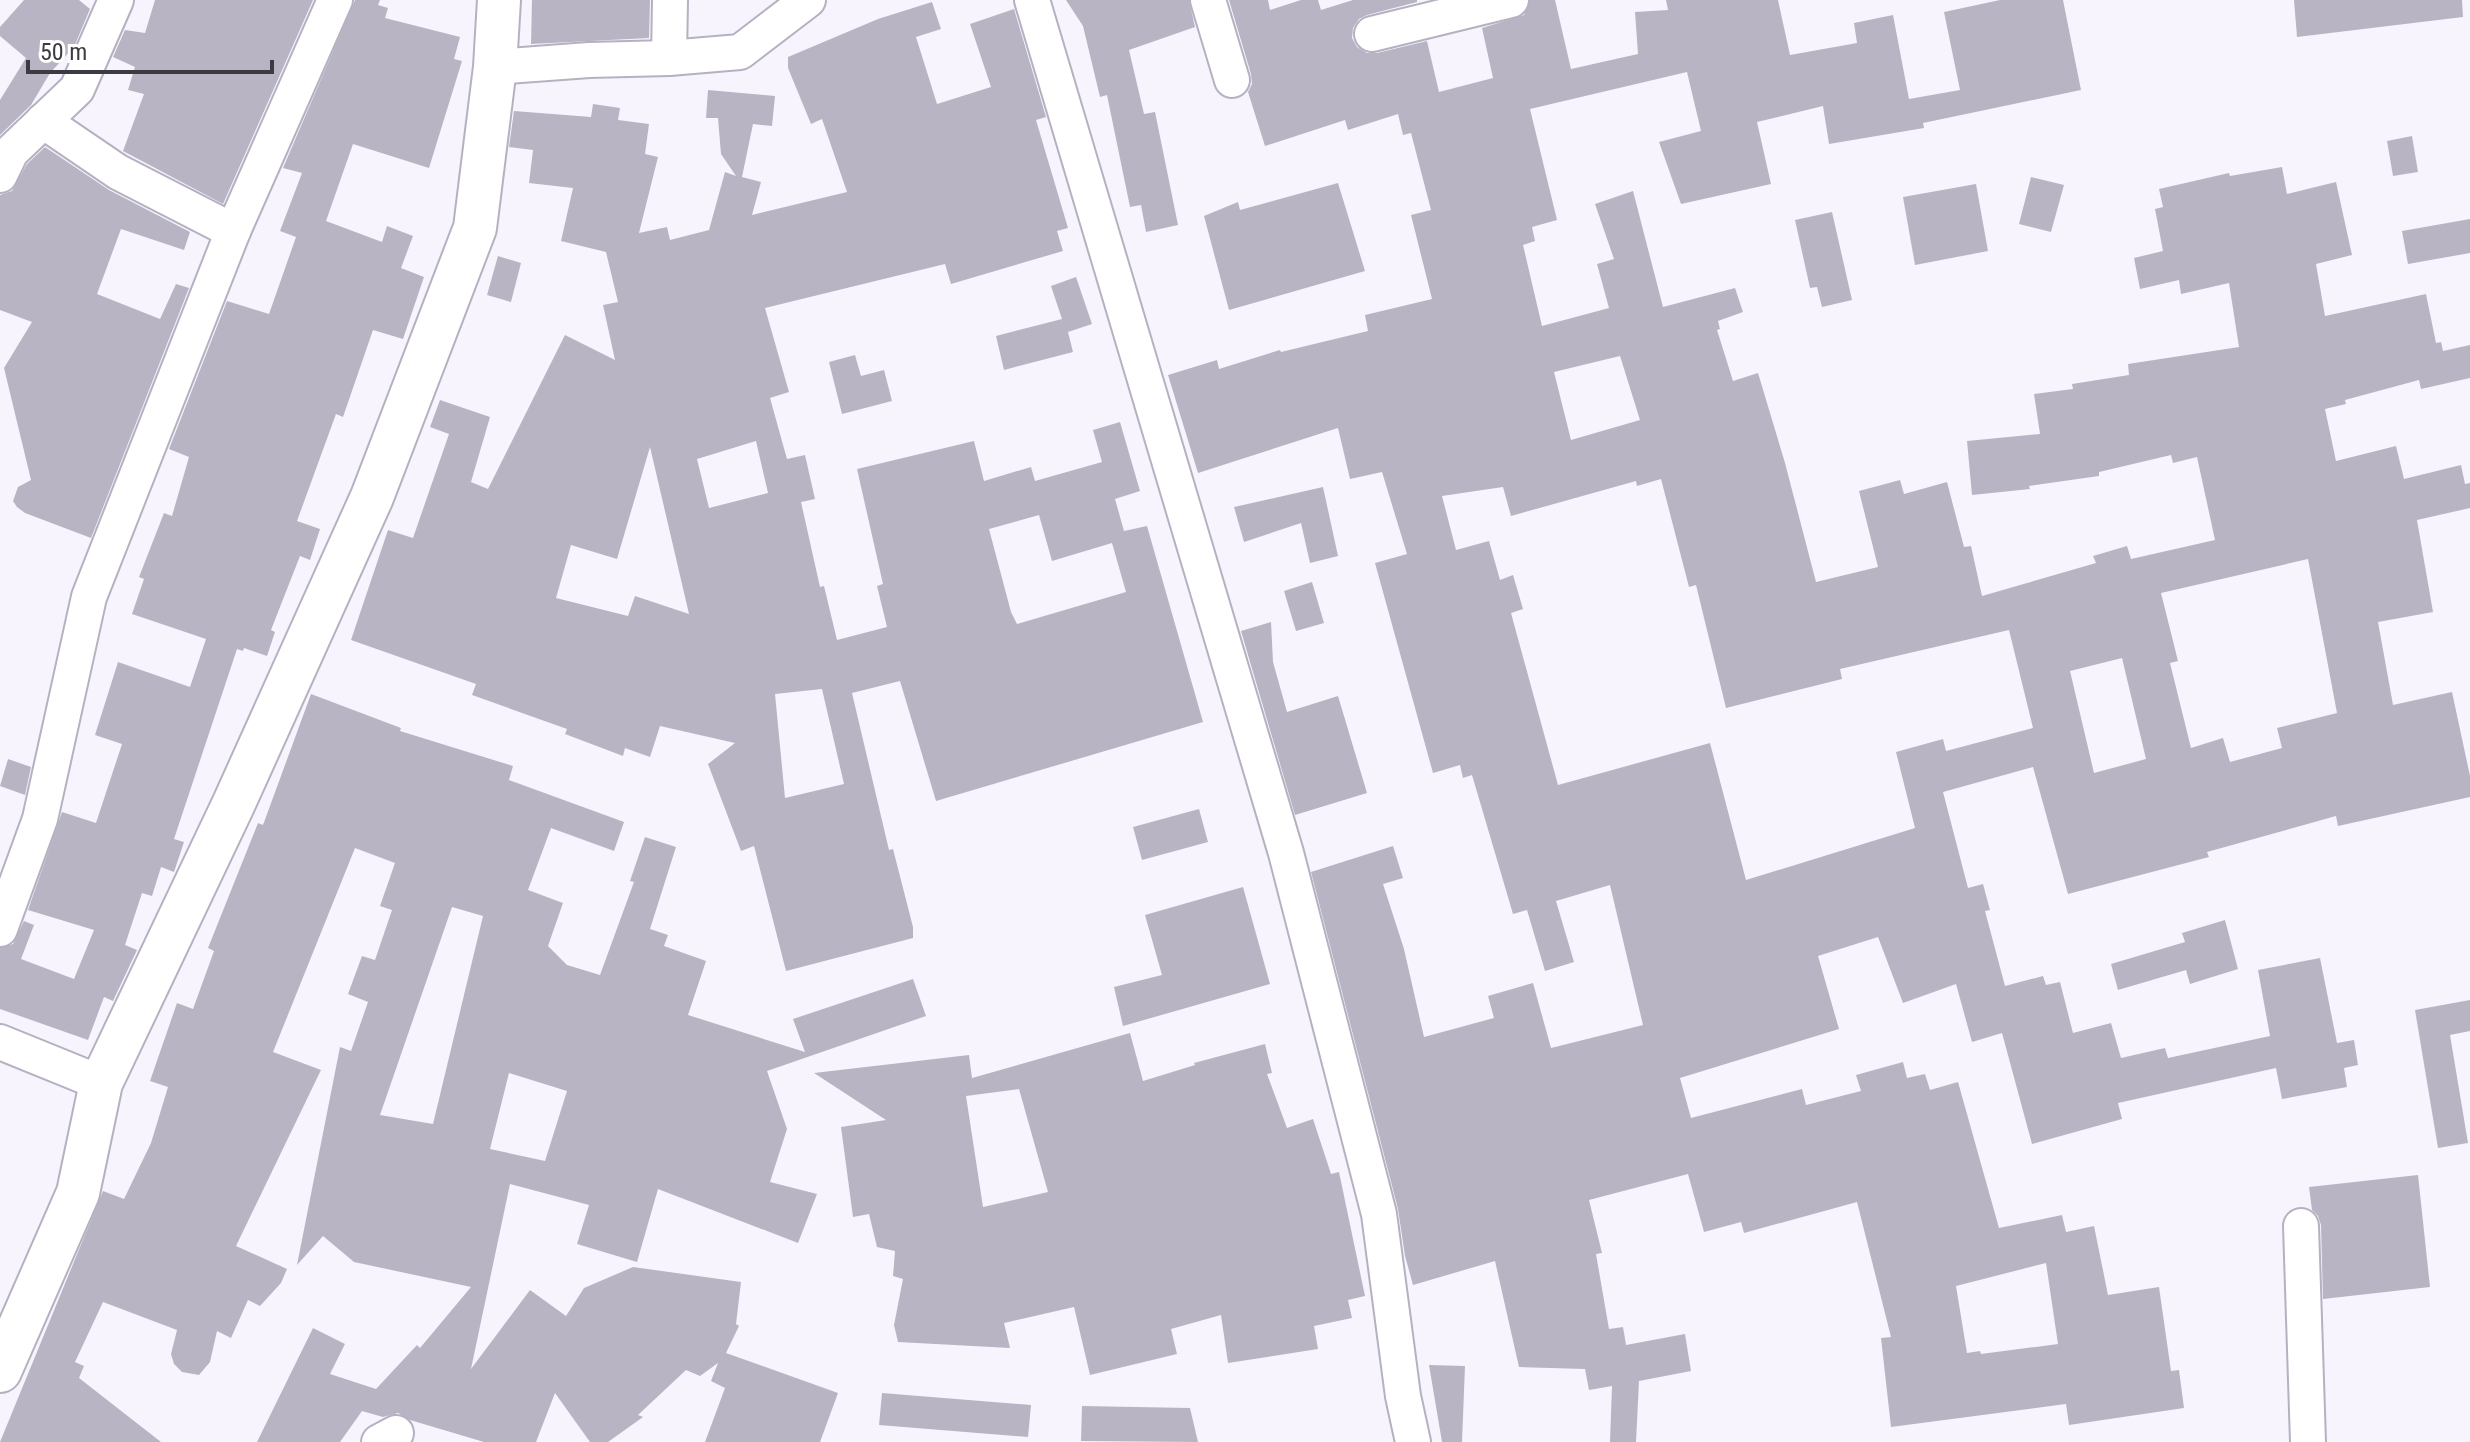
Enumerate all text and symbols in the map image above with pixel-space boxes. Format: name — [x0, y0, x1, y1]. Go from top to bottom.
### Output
scale bar — [28, 24, 272, 74]
text: 50 m — [40, 38, 87, 66]

